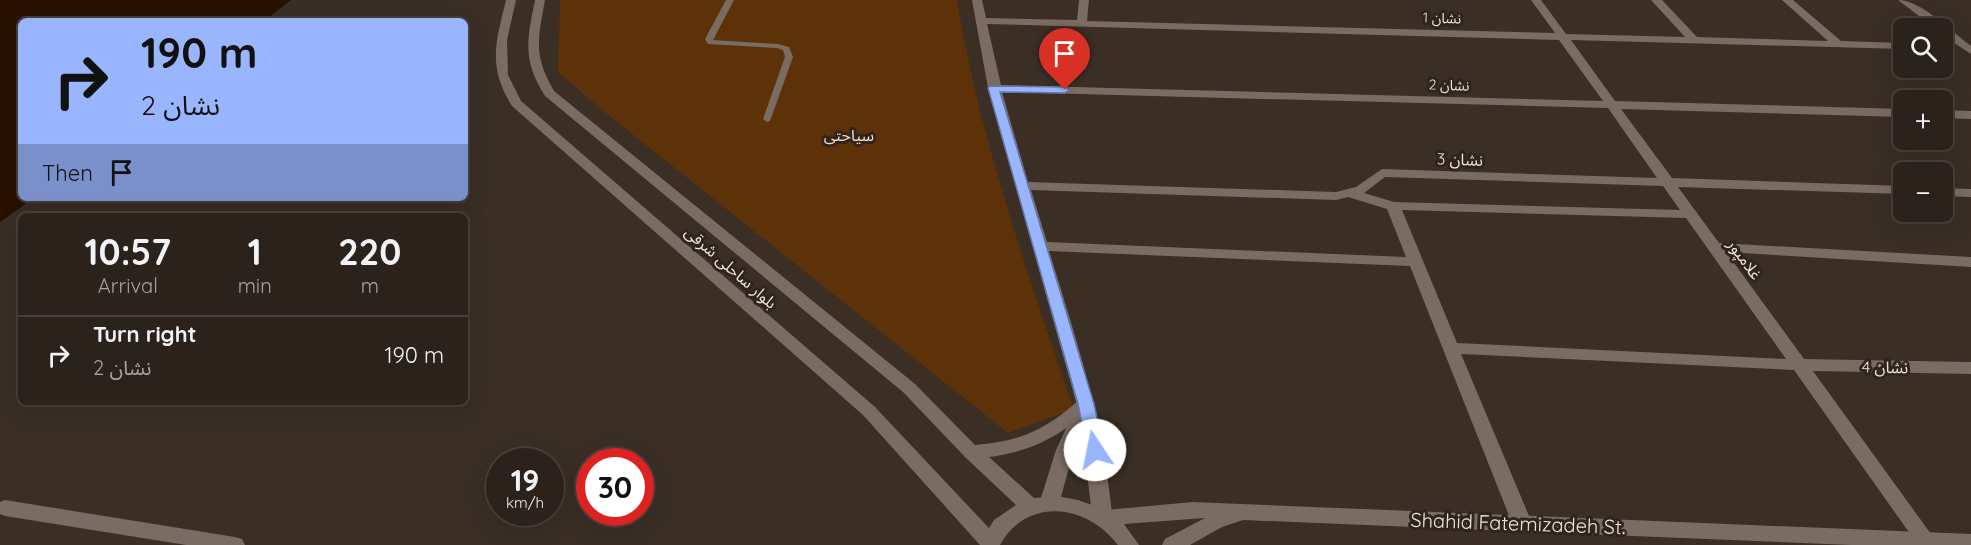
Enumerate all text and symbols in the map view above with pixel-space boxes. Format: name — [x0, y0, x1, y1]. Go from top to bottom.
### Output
street label: نشان 1 — [1423, 8, 1462, 28]
map controls — [1893, 18, 1953, 222]
button: search — [1893, 18, 1953, 78]
text: 190 m — [141, 26, 257, 79]
pin — [1039, 28, 1090, 90]
icon: arrive — [1048, 37, 1081, 70]
icon: right — [42, 42, 120, 120]
street label: نشان 2 — [1428, 75, 1470, 95]
text: نشان 2 — [141, 88, 220, 122]
button: + — [1893, 90, 1953, 150]
park label: سیاحتی — [824, 125, 874, 145]
street label: نشان 3 — [1437, 148, 1483, 170]
icon: arrive — [105, 156, 138, 189]
text: Then — [42, 159, 93, 187]
button: − — [1893, 162, 1953, 222]
street label: بلوار ساحلی شرقی — [681, 222, 781, 312]
text: 10:57 — [85, 229, 171, 274]
text: 1 — [248, 229, 262, 274]
text: 220 — [338, 229, 401, 274]
street label: غلامپور — [1722, 234, 1766, 284]
text: Arrival — [98, 273, 158, 298]
text: min — [238, 273, 272, 298]
text: m — [361, 273, 379, 298]
text: Turn right — [93, 320, 197, 348]
icon: right — [42, 339, 75, 372]
text: 190 m — [384, 341, 444, 369]
text: نشان 2 — [93, 355, 151, 380]
street label: نشان 4 — [1862, 357, 1908, 377]
position arrow — [1063, 418, 1127, 482]
speed limit sign: 30 — [576, 448, 654, 526]
text: 19 — [511, 461, 539, 499]
text: km/h — [506, 493, 544, 512]
street label: Shahid Fatemizadeh St. — [1410, 507, 1626, 539]

